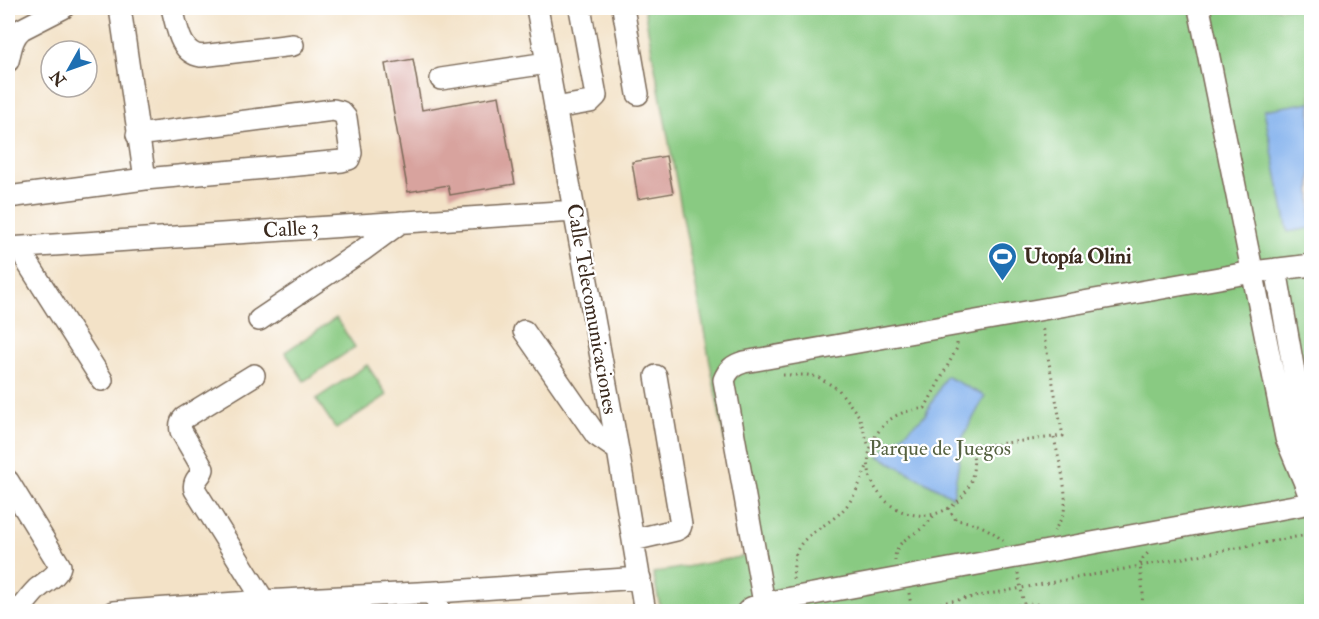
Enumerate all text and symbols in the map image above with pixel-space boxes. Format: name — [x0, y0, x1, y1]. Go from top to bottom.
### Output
north arrow — [39, 39, 99, 99]
text: N — [46, 66, 71, 91]
street label: Calle Telecomunicaciones — [560, 202, 624, 416]
street label: Calle 3 — [262, 214, 320, 244]
sports icon: Utopía Olini — [987, 240, 1019, 282]
place label: Utopía Olini — [1024, 243, 1132, 270]
park label: Parque de Juegos — [869, 435, 1011, 462]

